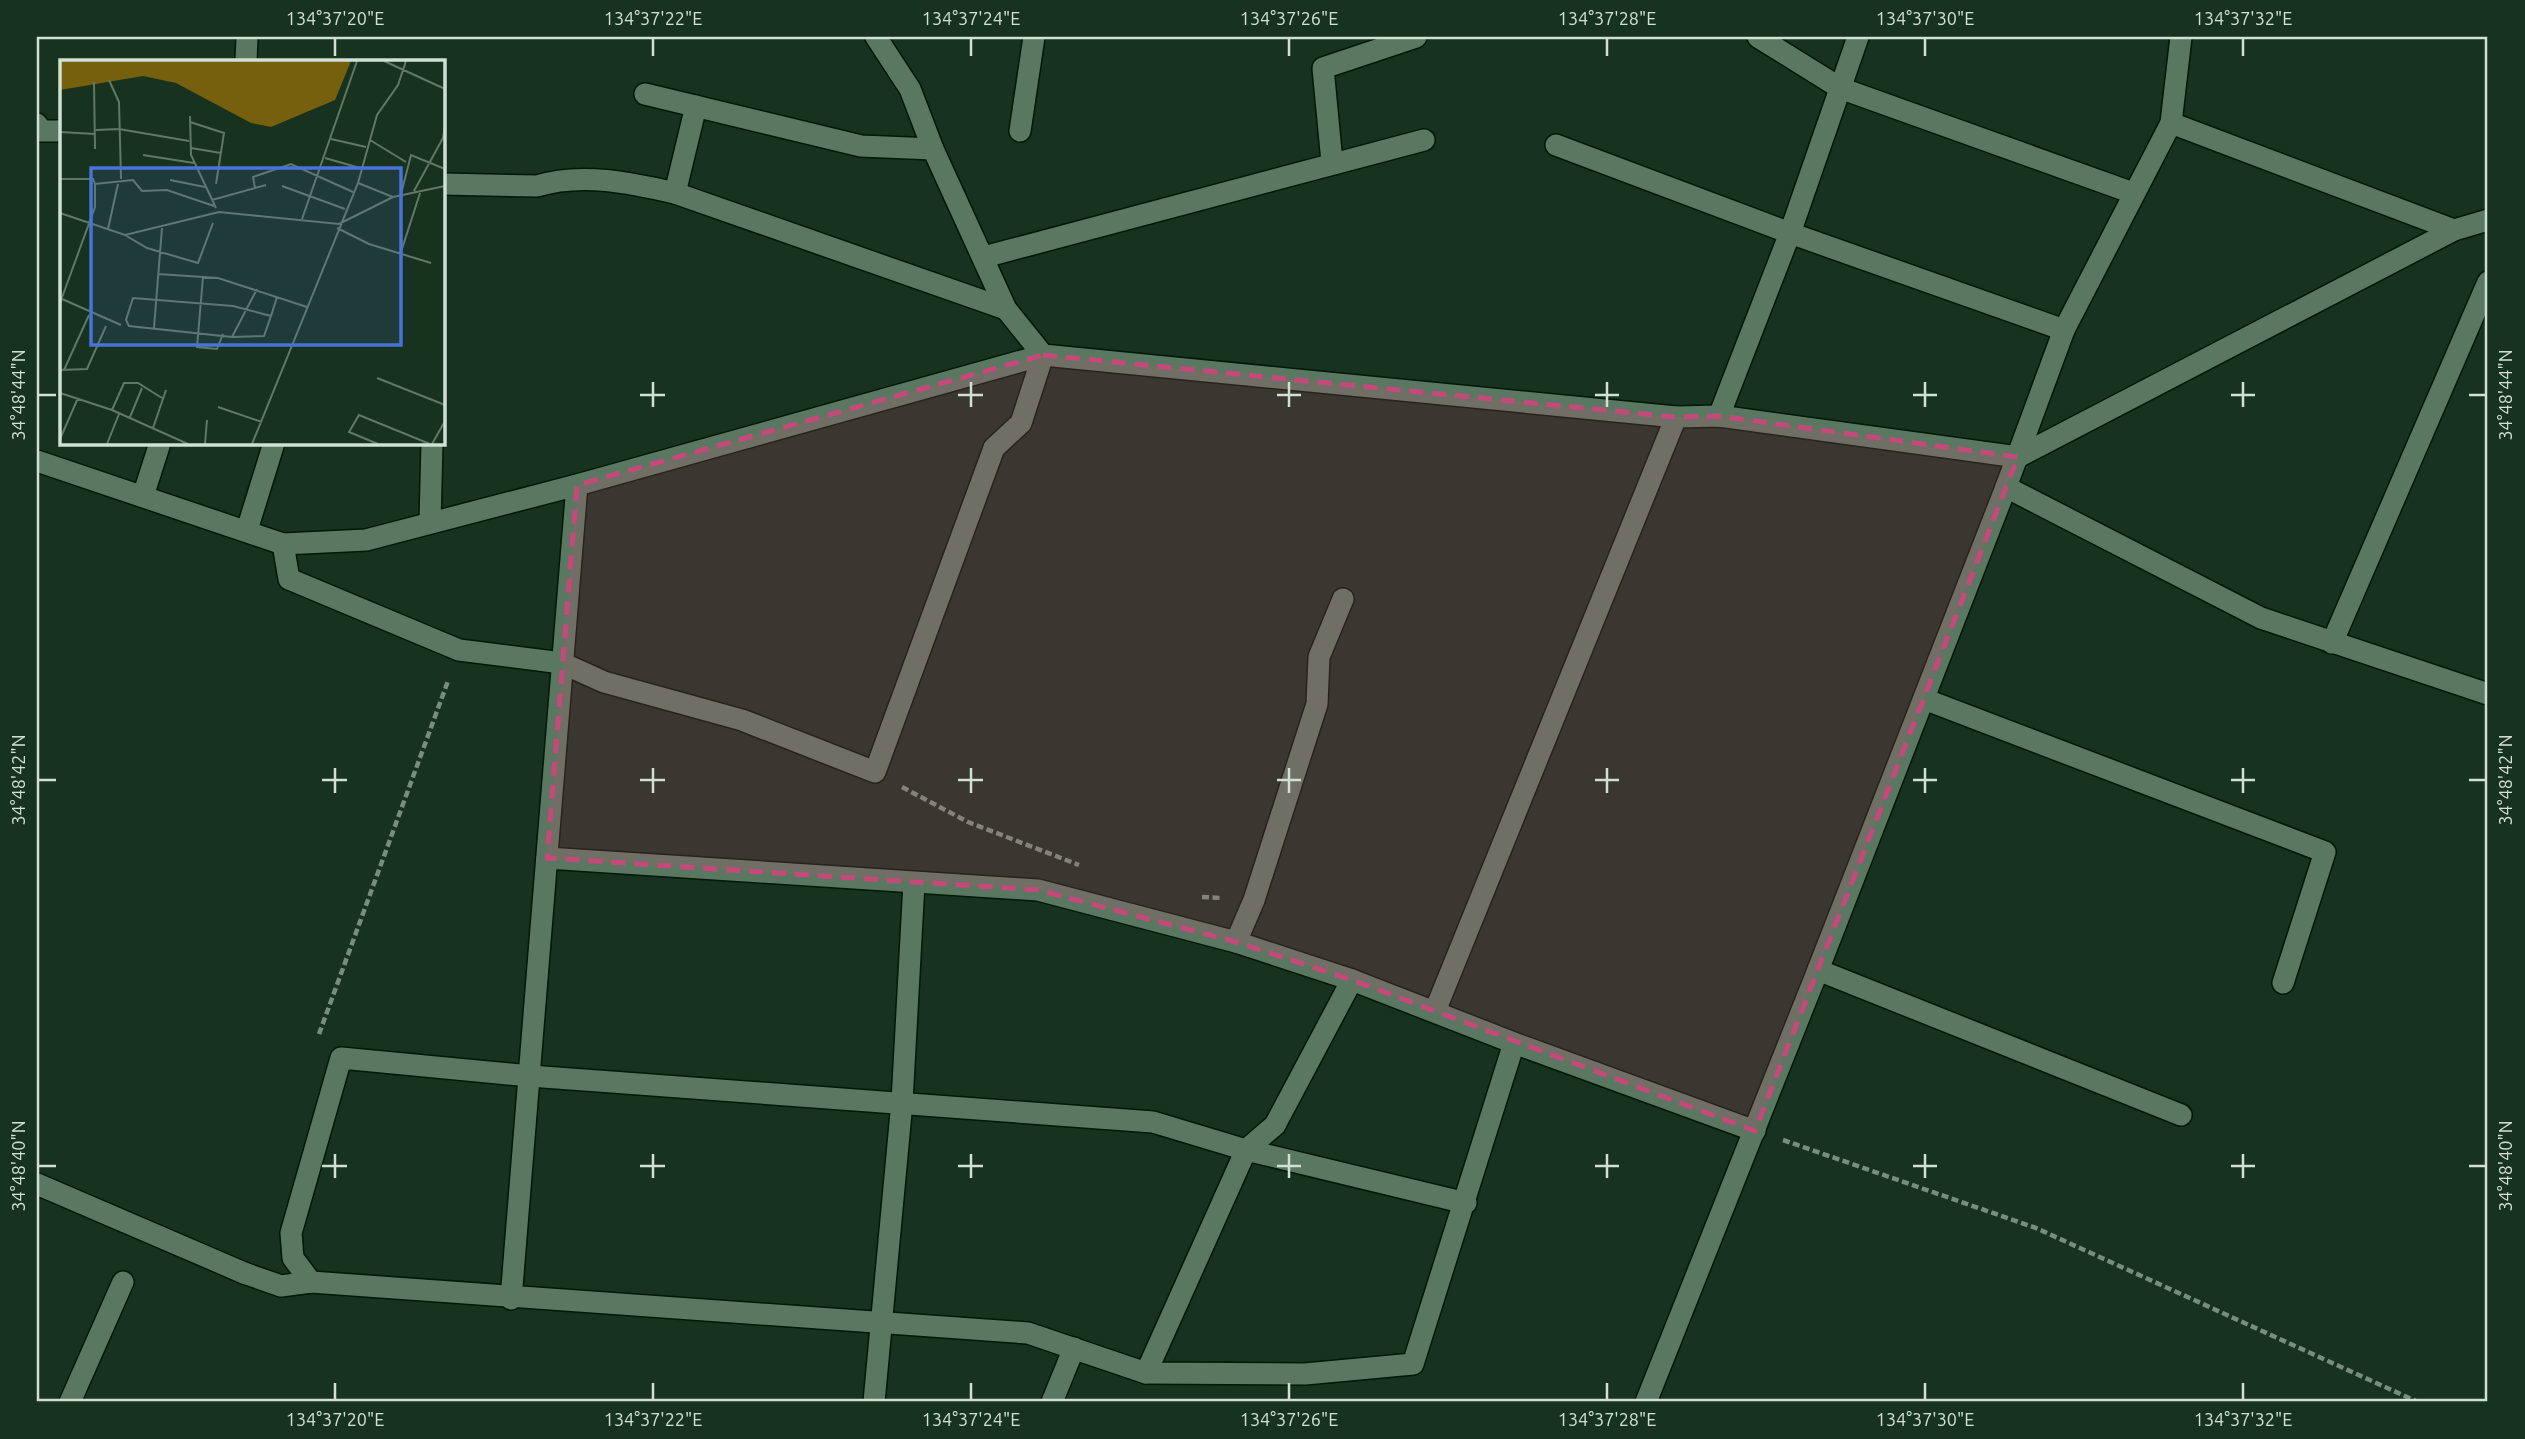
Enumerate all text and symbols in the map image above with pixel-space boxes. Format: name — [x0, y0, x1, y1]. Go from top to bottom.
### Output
text: 134°37'20"E — [286, 8, 384, 28]
text: 134°37'22"E — [604, 8, 702, 28]
text: 134°37'24"E — [922, 8, 1020, 28]
text: 134°37'26"E — [1240, 8, 1338, 28]
text: 134°37'28"E — [1558, 8, 1656, 28]
text: 134°37'30"E — [1876, 8, 1974, 28]
text: 134°37'32"E — [2194, 8, 2292, 28]
inset map — [60, 60, 444, 444]
text: 34°48'44"N — [8, 349, 28, 441]
text: 34°48'44"N — [2495, 349, 2515, 441]
text: 34°48'42"N — [8, 734, 28, 826]
text: 34°48'42"N — [2495, 734, 2515, 826]
text: 34°48'40"N — [8, 1120, 28, 1212]
text: 34°48'40"N — [2495, 1120, 2515, 1212]
text: 134°37'20"E — [286, 1409, 384, 1429]
text: 134°37'22"E — [604, 1409, 702, 1429]
text: 134°37'24"E — [922, 1409, 1020, 1429]
text: 134°37'26"E — [1240, 1409, 1338, 1429]
text: 134°37'28"E — [1558, 1409, 1656, 1429]
text: 134°37'30"E — [1876, 1409, 1974, 1429]
text: 134°37'32"E — [2194, 1409, 2292, 1429]

